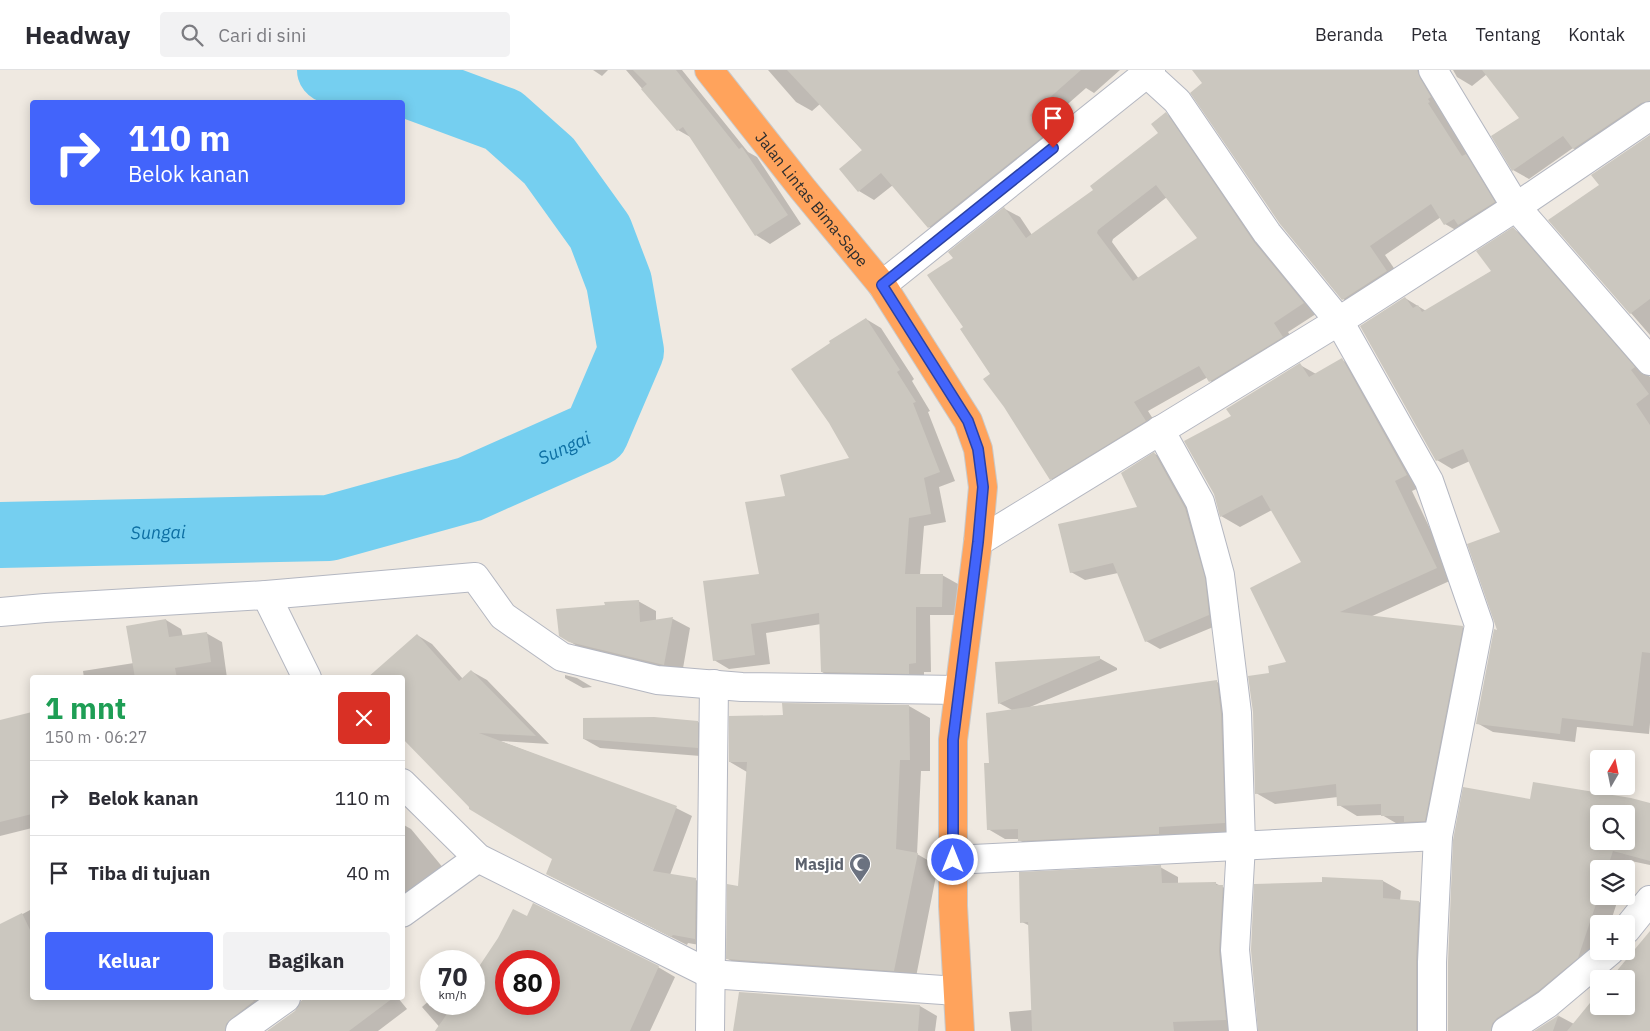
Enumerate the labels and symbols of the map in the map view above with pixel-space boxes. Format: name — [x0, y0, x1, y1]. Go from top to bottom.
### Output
pin — [1032, 97, 1074, 148]
street label: Jalan Lintas Bima-Sape — [751, 127, 873, 271]
water label: Sungai — [534, 426, 594, 469]
water label: Sungai — [130, 520, 186, 544]
north arrow — [1590, 750, 1635, 795]
position arrow — [926, 833, 978, 885]
mosque icon: Masjid — [848, 852, 872, 883]
place label: Masjid — [795, 854, 844, 874]
speed limit sign: 80 — [495, 950, 560, 1015]

